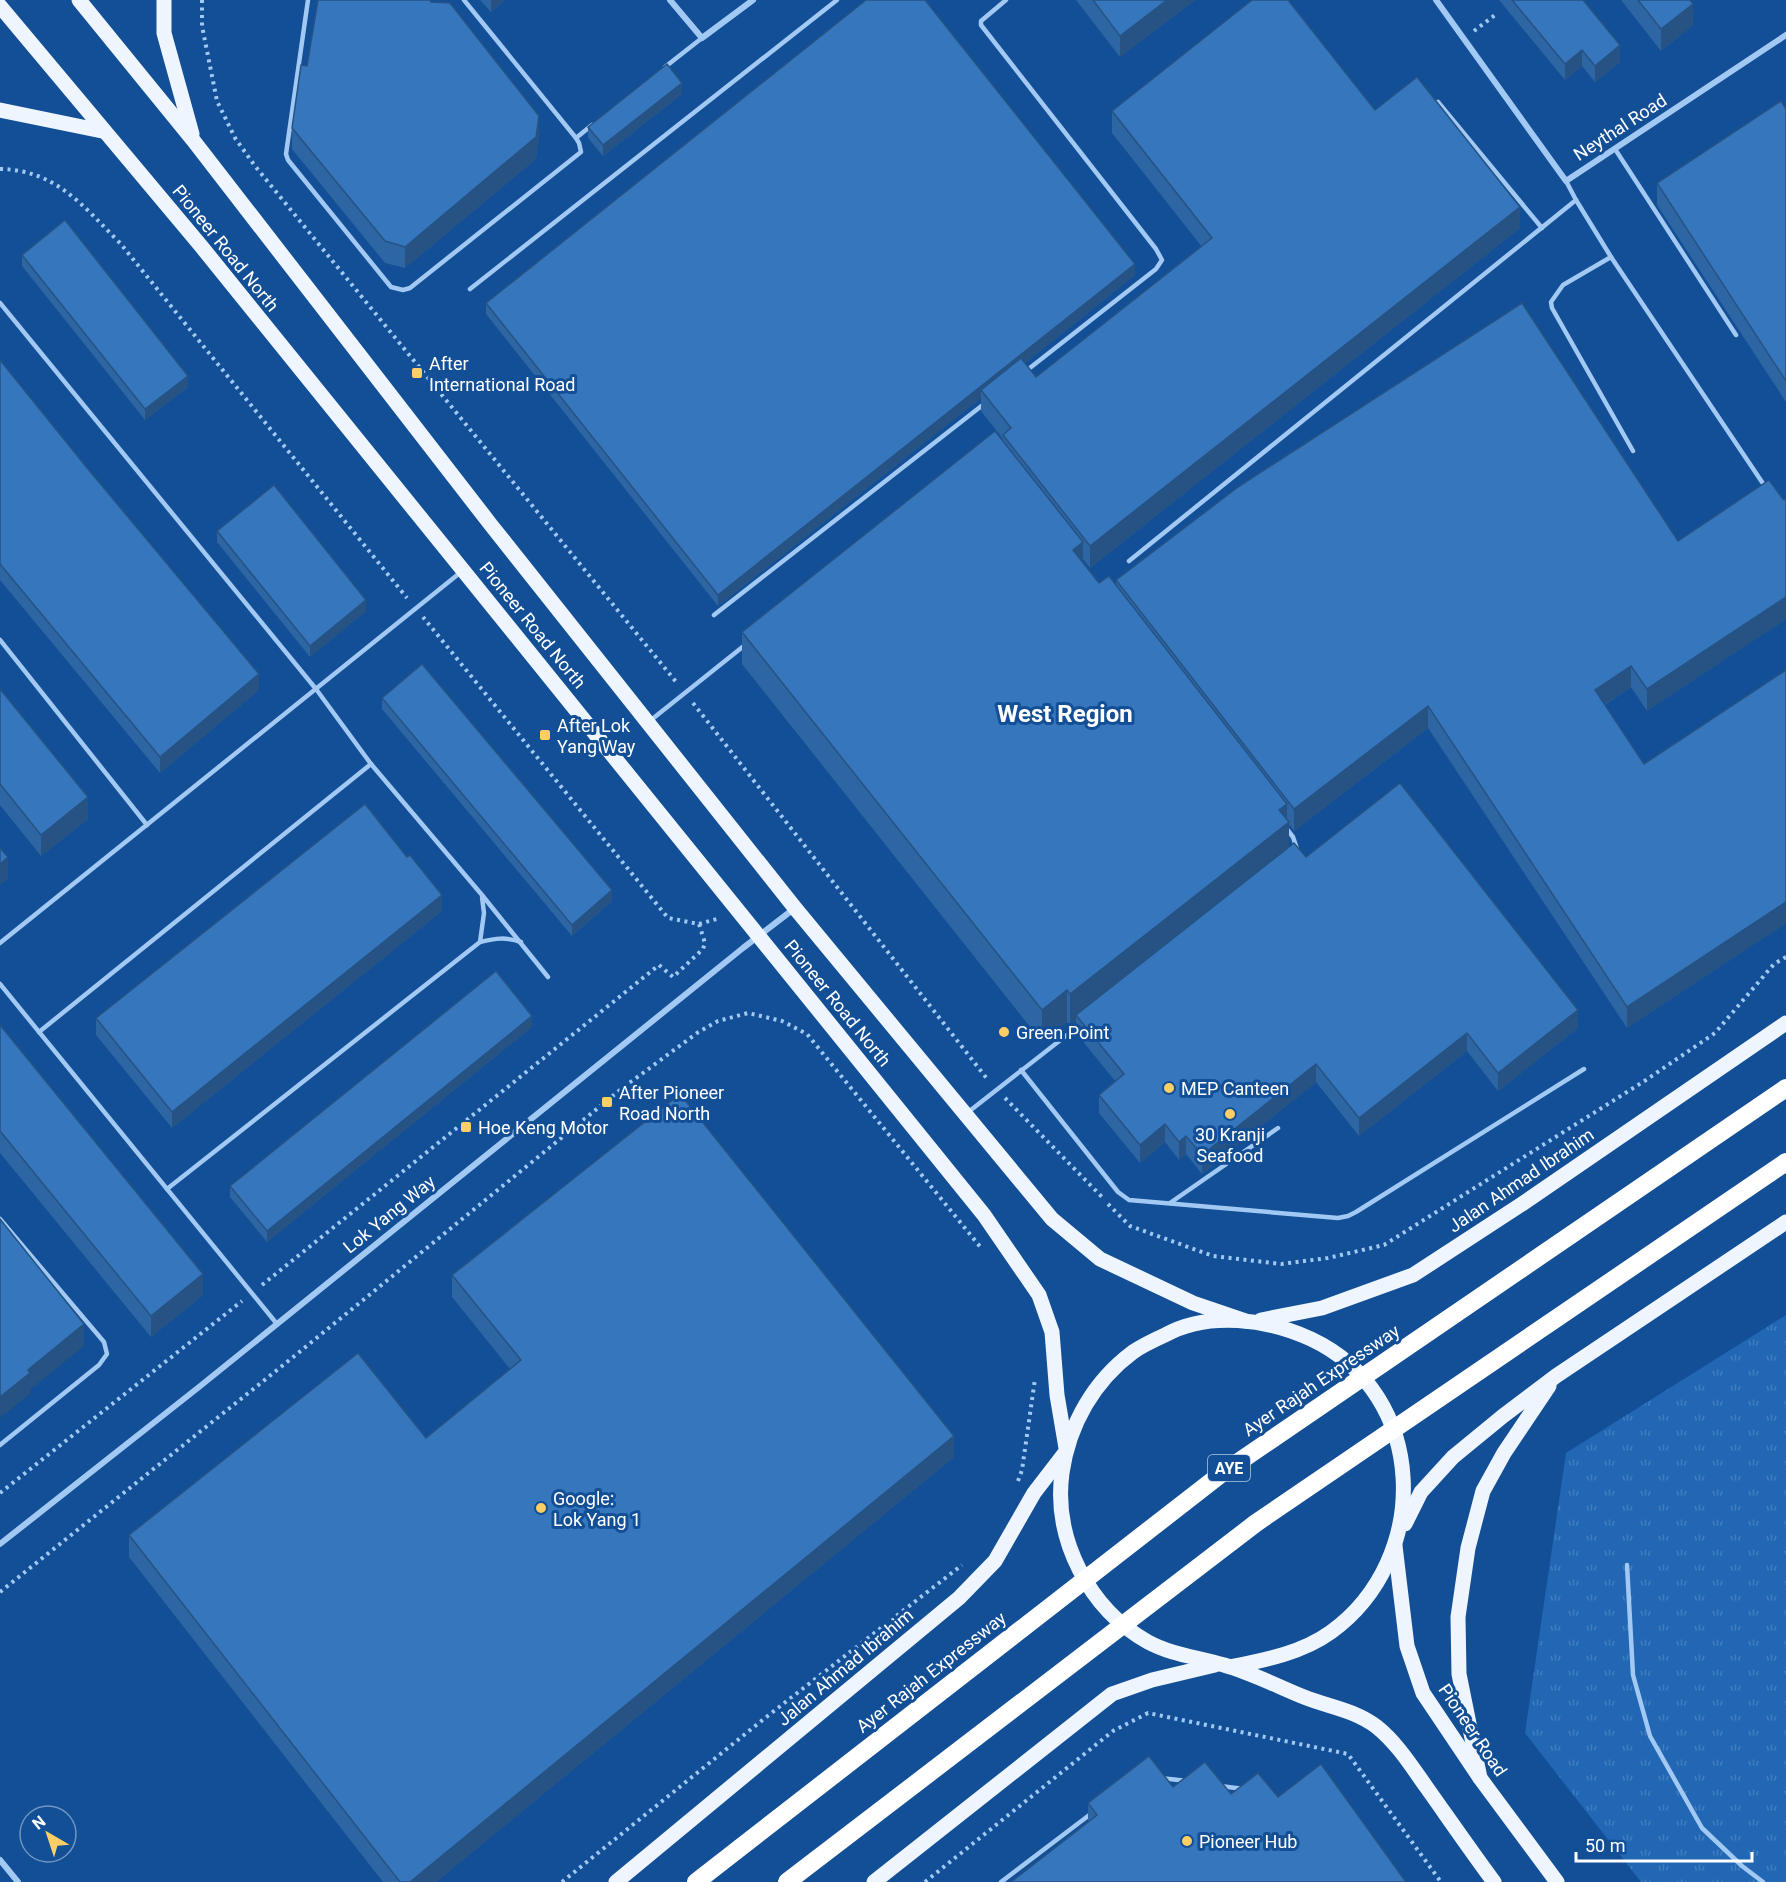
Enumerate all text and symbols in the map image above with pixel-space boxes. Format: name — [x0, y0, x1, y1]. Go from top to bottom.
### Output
street label: Neythal Road — [1570, 89, 1670, 165]
street label: Pioneer Road North — [168, 180, 284, 316]
place label: After International Road — [429, 353, 576, 395]
marker: After International Road — [410, 366, 424, 380]
street label: Pioneer Road North — [475, 557, 591, 693]
district label: West Region — [997, 700, 1133, 728]
place label: After Lok Yang Way — [557, 715, 636, 757]
marker: After Lok Yang Way — [538, 728, 552, 742]
street label: Pioneer Road North — [780, 935, 896, 1071]
place label: Green Point — [1016, 1022, 1110, 1043]
marker: Green Point — [997, 1025, 1011, 1039]
place label: MEP Canteen — [1181, 1078, 1289, 1099]
marker: MEP Canteen — [1162, 1081, 1176, 1095]
place label: After Pioneer Road North — [619, 1082, 724, 1124]
marker: After Pioneer Road North — [600, 1095, 614, 1109]
marker: 30 Kranji Seafood — [1223, 1107, 1237, 1121]
place label: Hoe Keng Motor — [478, 1117, 608, 1138]
marker: Hoe Keng Motor — [459, 1120, 473, 1134]
place label: 30 Kranji Seafood — [1195, 1124, 1265, 1166]
street label: Jalan Ahmad Ibrahim — [1444, 1124, 1598, 1236]
street label: Lok Yang Way — [339, 1170, 439, 1257]
street label: Ayer Rajah Expressway — [1239, 1320, 1404, 1440]
road number: AYE — [1208, 1455, 1250, 1481]
place label: Google: Lok Yang 1 — [553, 1488, 641, 1530]
marker: Google: Lok Yang 1 — [534, 1501, 548, 1515]
street label: Jalan Ahmad Ibrahim — [773, 1604, 917, 1730]
street label: Ayer Rajah Expressway — [852, 1607, 1010, 1737]
street label: Pioneer Road — [1434, 1680, 1512, 1780]
north arrow — [18, 1804, 78, 1864]
text: N — [29, 1812, 49, 1834]
scale bar — [1576, 1825, 1752, 1863]
place label: Pioneer Hub — [1199, 1831, 1297, 1852]
marker: Pioneer Hub — [1180, 1834, 1194, 1848]
text: 50 m — [1585, 1835, 1625, 1856]

